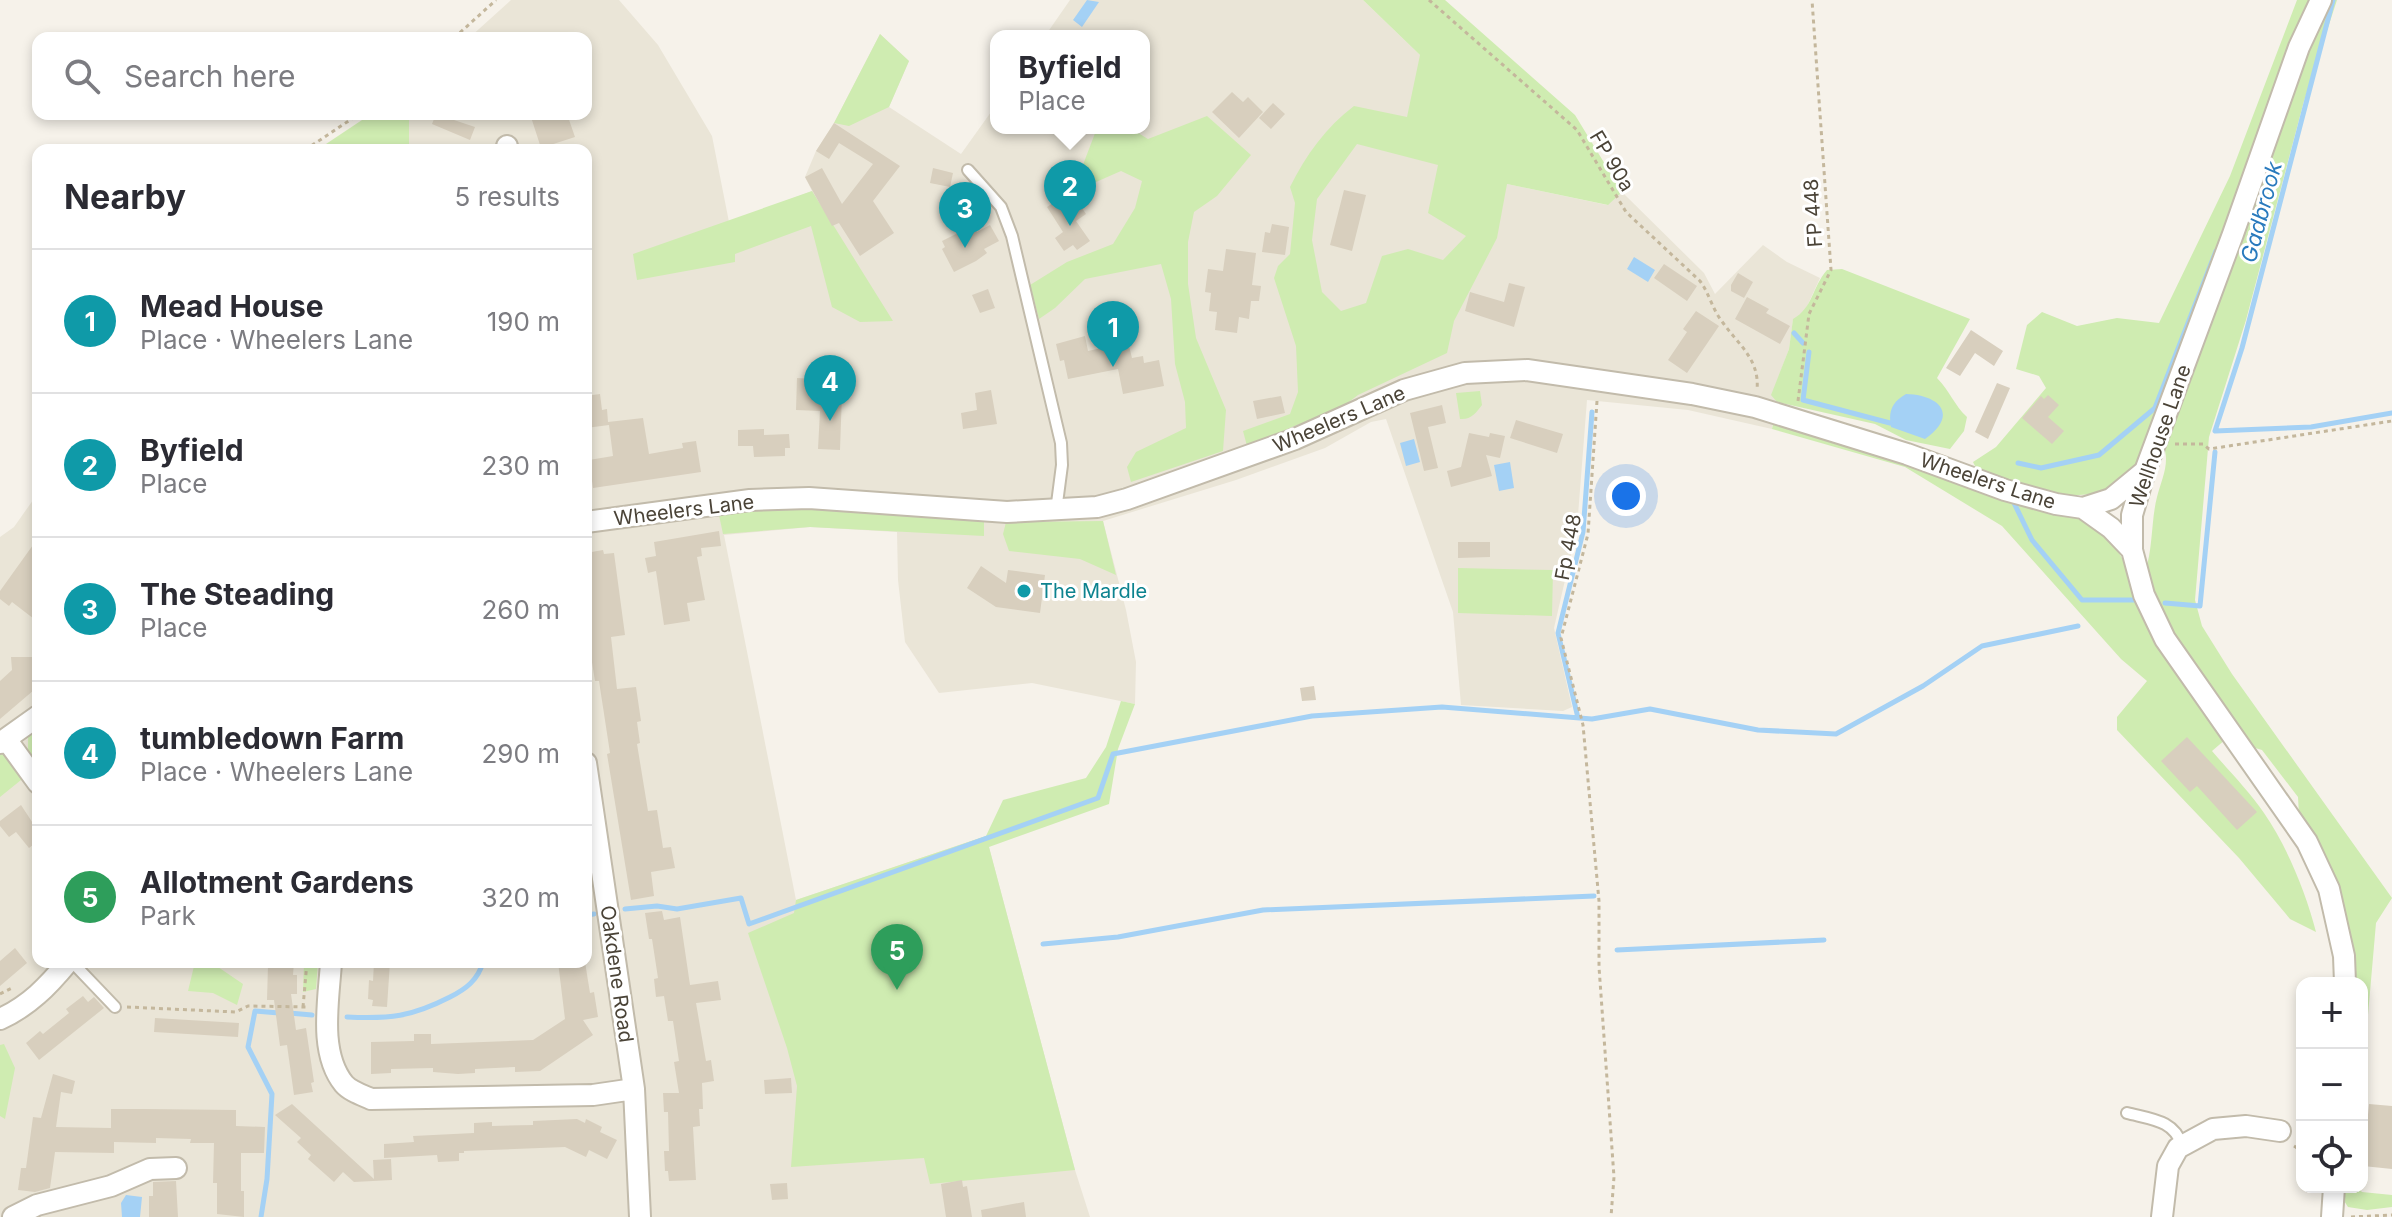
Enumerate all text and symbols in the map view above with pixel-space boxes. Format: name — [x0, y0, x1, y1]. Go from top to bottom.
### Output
popup — [990, 30, 1150, 134]
search box — [32, 32, 592, 120]
text: Byfield — [1018, 49, 1122, 85]
icon: search — [60, 54, 104, 98]
text: Search here — [124, 58, 296, 94]
text: Place — [1018, 85, 1086, 116]
street label: FP 90a — [1585, 126, 1639, 196]
water label: Gadbrook — [2235, 158, 2287, 265]
pin: 2 — [1044, 160, 1096, 226]
text: Nearby — [64, 176, 186, 217]
street label: FP 448 — [1799, 178, 1827, 248]
text: 5 results — [455, 181, 560, 212]
pin: 3 — [939, 182, 991, 248]
text: Mead House — [140, 288, 324, 324]
pin: 1 — [1087, 301, 1139, 367]
text: 1 — [84, 306, 96, 337]
text: 190 m — [487, 306, 560, 337]
text: Place · Wheelers Lane — [140, 324, 413, 355]
pin: 4 — [804, 355, 856, 421]
street label: Wellhouse Lane — [2124, 361, 2196, 511]
street label: Wheelers Lane — [1269, 380, 1409, 458]
text: Byfield — [140, 432, 244, 468]
street label: Wheelers Lane — [1917, 448, 2059, 514]
text: 2 — [82, 450, 98, 481]
text: 230 m — [482, 450, 560, 481]
text: Place — [140, 468, 208, 499]
your location — [1606, 476, 1646, 516]
street label: Wheelers Lane — [613, 489, 755, 531]
street label: Fp 448 — [1550, 512, 1586, 582]
text: The Steading — [140, 576, 334, 612]
place label: The Mardle — [1040, 579, 1147, 603]
marker: The Mardle — [1015, 582, 1033, 600]
text: 3 — [82, 594, 98, 625]
text: 260 m — [482, 594, 560, 625]
text: Place — [140, 612, 208, 643]
text: tumbledown Farm — [140, 720, 404, 756]
text: 4 — [81, 738, 99, 769]
text: 290 m — [482, 738, 560, 769]
text: Place · Wheelers Lane — [140, 756, 413, 787]
text: Allotment Gardens — [140, 864, 414, 900]
text: 5 — [82, 882, 98, 913]
text: 320 m — [482, 882, 560, 913]
text: Park — [140, 900, 196, 931]
street label: Oakdene Road — [595, 904, 639, 1044]
pin: 5 — [871, 924, 923, 990]
map controls — [2296, 977, 2368, 1193]
button: + — [2296, 977, 2368, 1049]
button: − — [2296, 1049, 2368, 1121]
button: locate — [2296, 1121, 2368, 1193]

